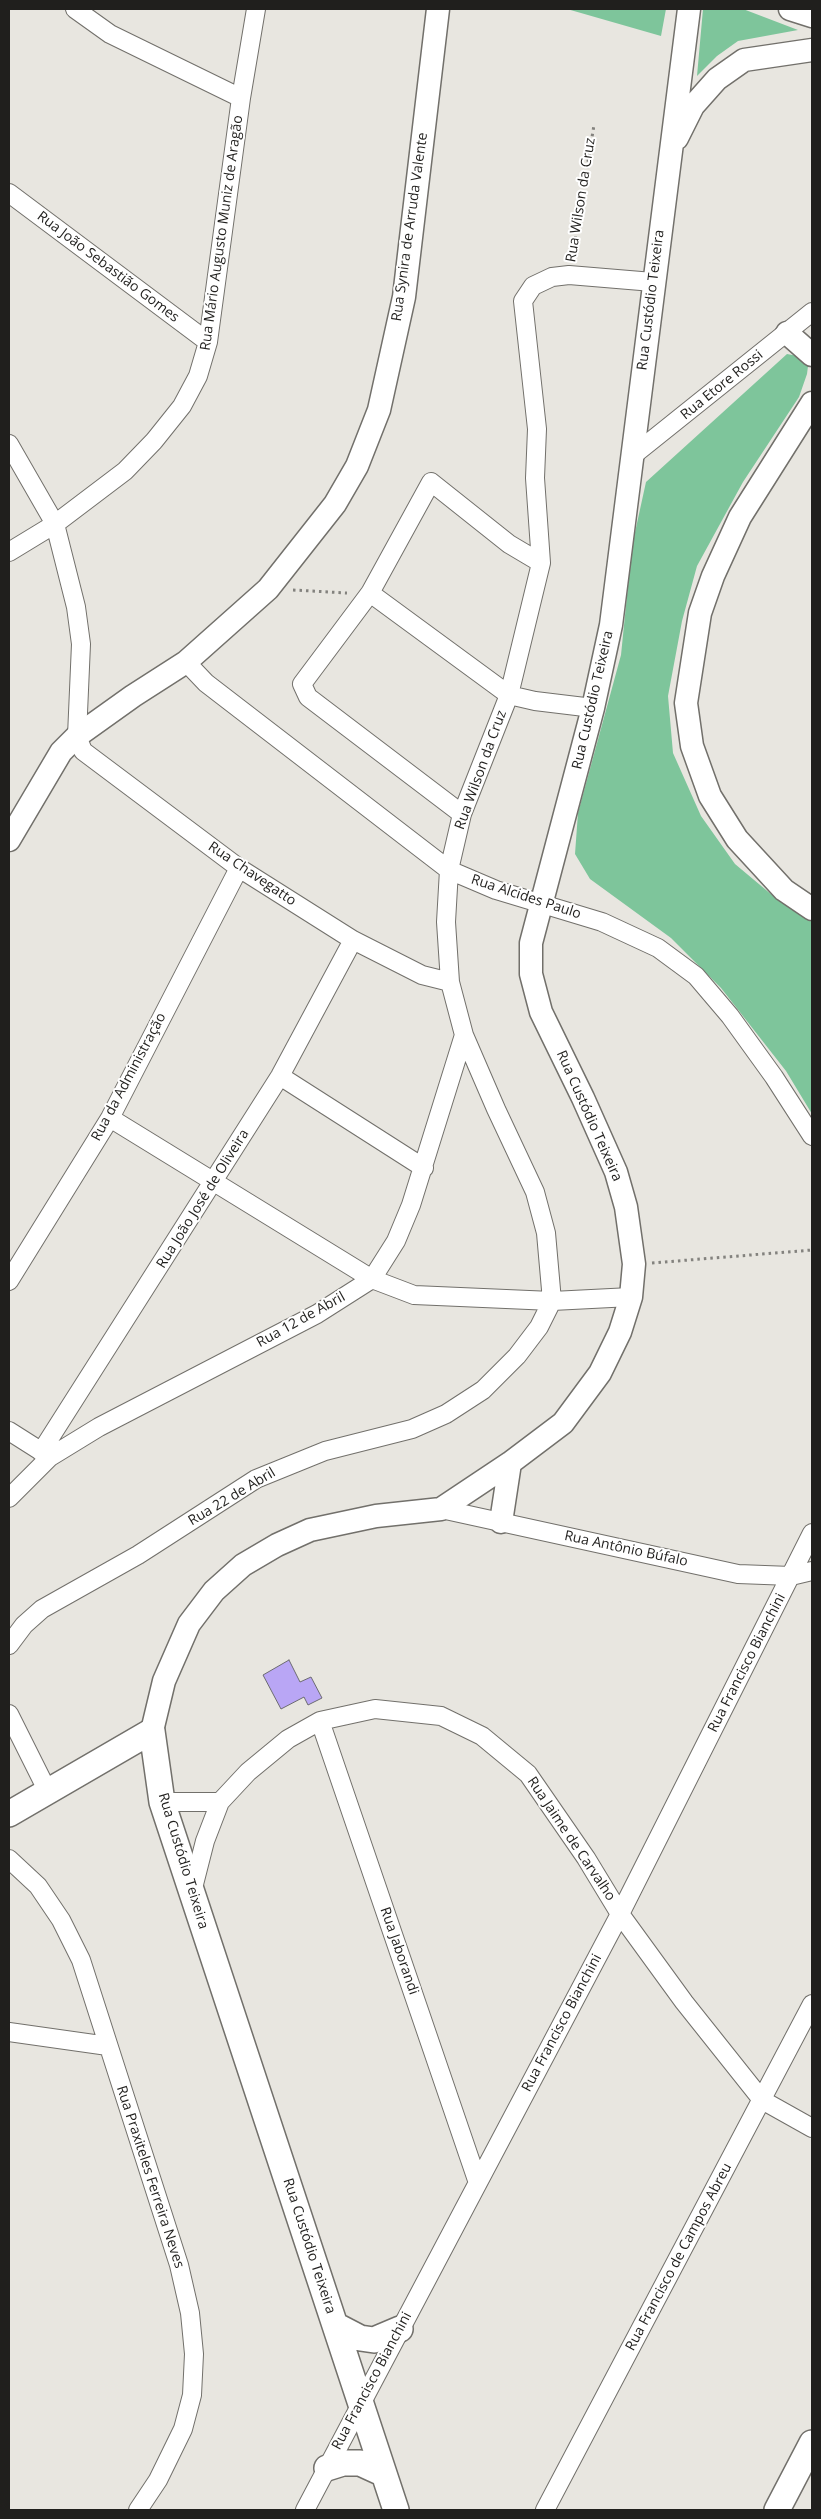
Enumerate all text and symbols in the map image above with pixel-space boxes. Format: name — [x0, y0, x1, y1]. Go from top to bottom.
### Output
street label: Rua Mário Augusto Muniz de Aragão — [197, 114, 247, 352]
street label: Rua Synira de Arruda Valente — [388, 132, 432, 322]
street label: Rua Wilson da Cruz — [563, 137, 599, 263]
street label: Rua João Sebastião Gomes — [34, 208, 182, 326]
street label: Rua Custódio Teixeira — [634, 229, 668, 371]
street label: Rua Etore Rossi — [677, 347, 767, 423]
street label: Rua Custódio Teixeira — [569, 629, 617, 771]
street label: Rua Wilson da Cruz — [452, 708, 510, 832]
street label: Rua Chavegatto — [205, 838, 299, 910]
street label: Rua Alcides Paulo — [469, 871, 583, 923]
street label: Rua da Administração — [88, 1010, 170, 1144]
street label: Rua Custódio Teixeira — [553, 1048, 625, 1184]
street label: Rua João José de Oliveira — [153, 1126, 253, 1272]
street label: Rua 12 de Abril — [254, 1289, 348, 1351]
street label: Rua 22 de Abril — [185, 1464, 279, 1530]
street label: Rua Antônio Búfalo — [563, 1528, 689, 1570]
street label: Rua Francisco Bianchini — [705, 1591, 789, 1735]
street label: Rua Jaime de Carvalho — [523, 1774, 619, 1904]
street label: Rua Custódio Teixeira — [154, 1791, 212, 1931]
street label: Rua Jaborandi — [376, 1905, 422, 1997]
street label: Rua Francisco Bianchini — [519, 1951, 605, 2095]
street label: Rua Praxiteles Ferreira Neves — [113, 2084, 187, 2270]
street label: Rua Francisco de Campos Abreu — [622, 2160, 736, 2354]
street label: Rua Custódio Teixeira — [279, 2176, 339, 2316]
street label: Rua Francisco Bianchini — [329, 2309, 415, 2453]

